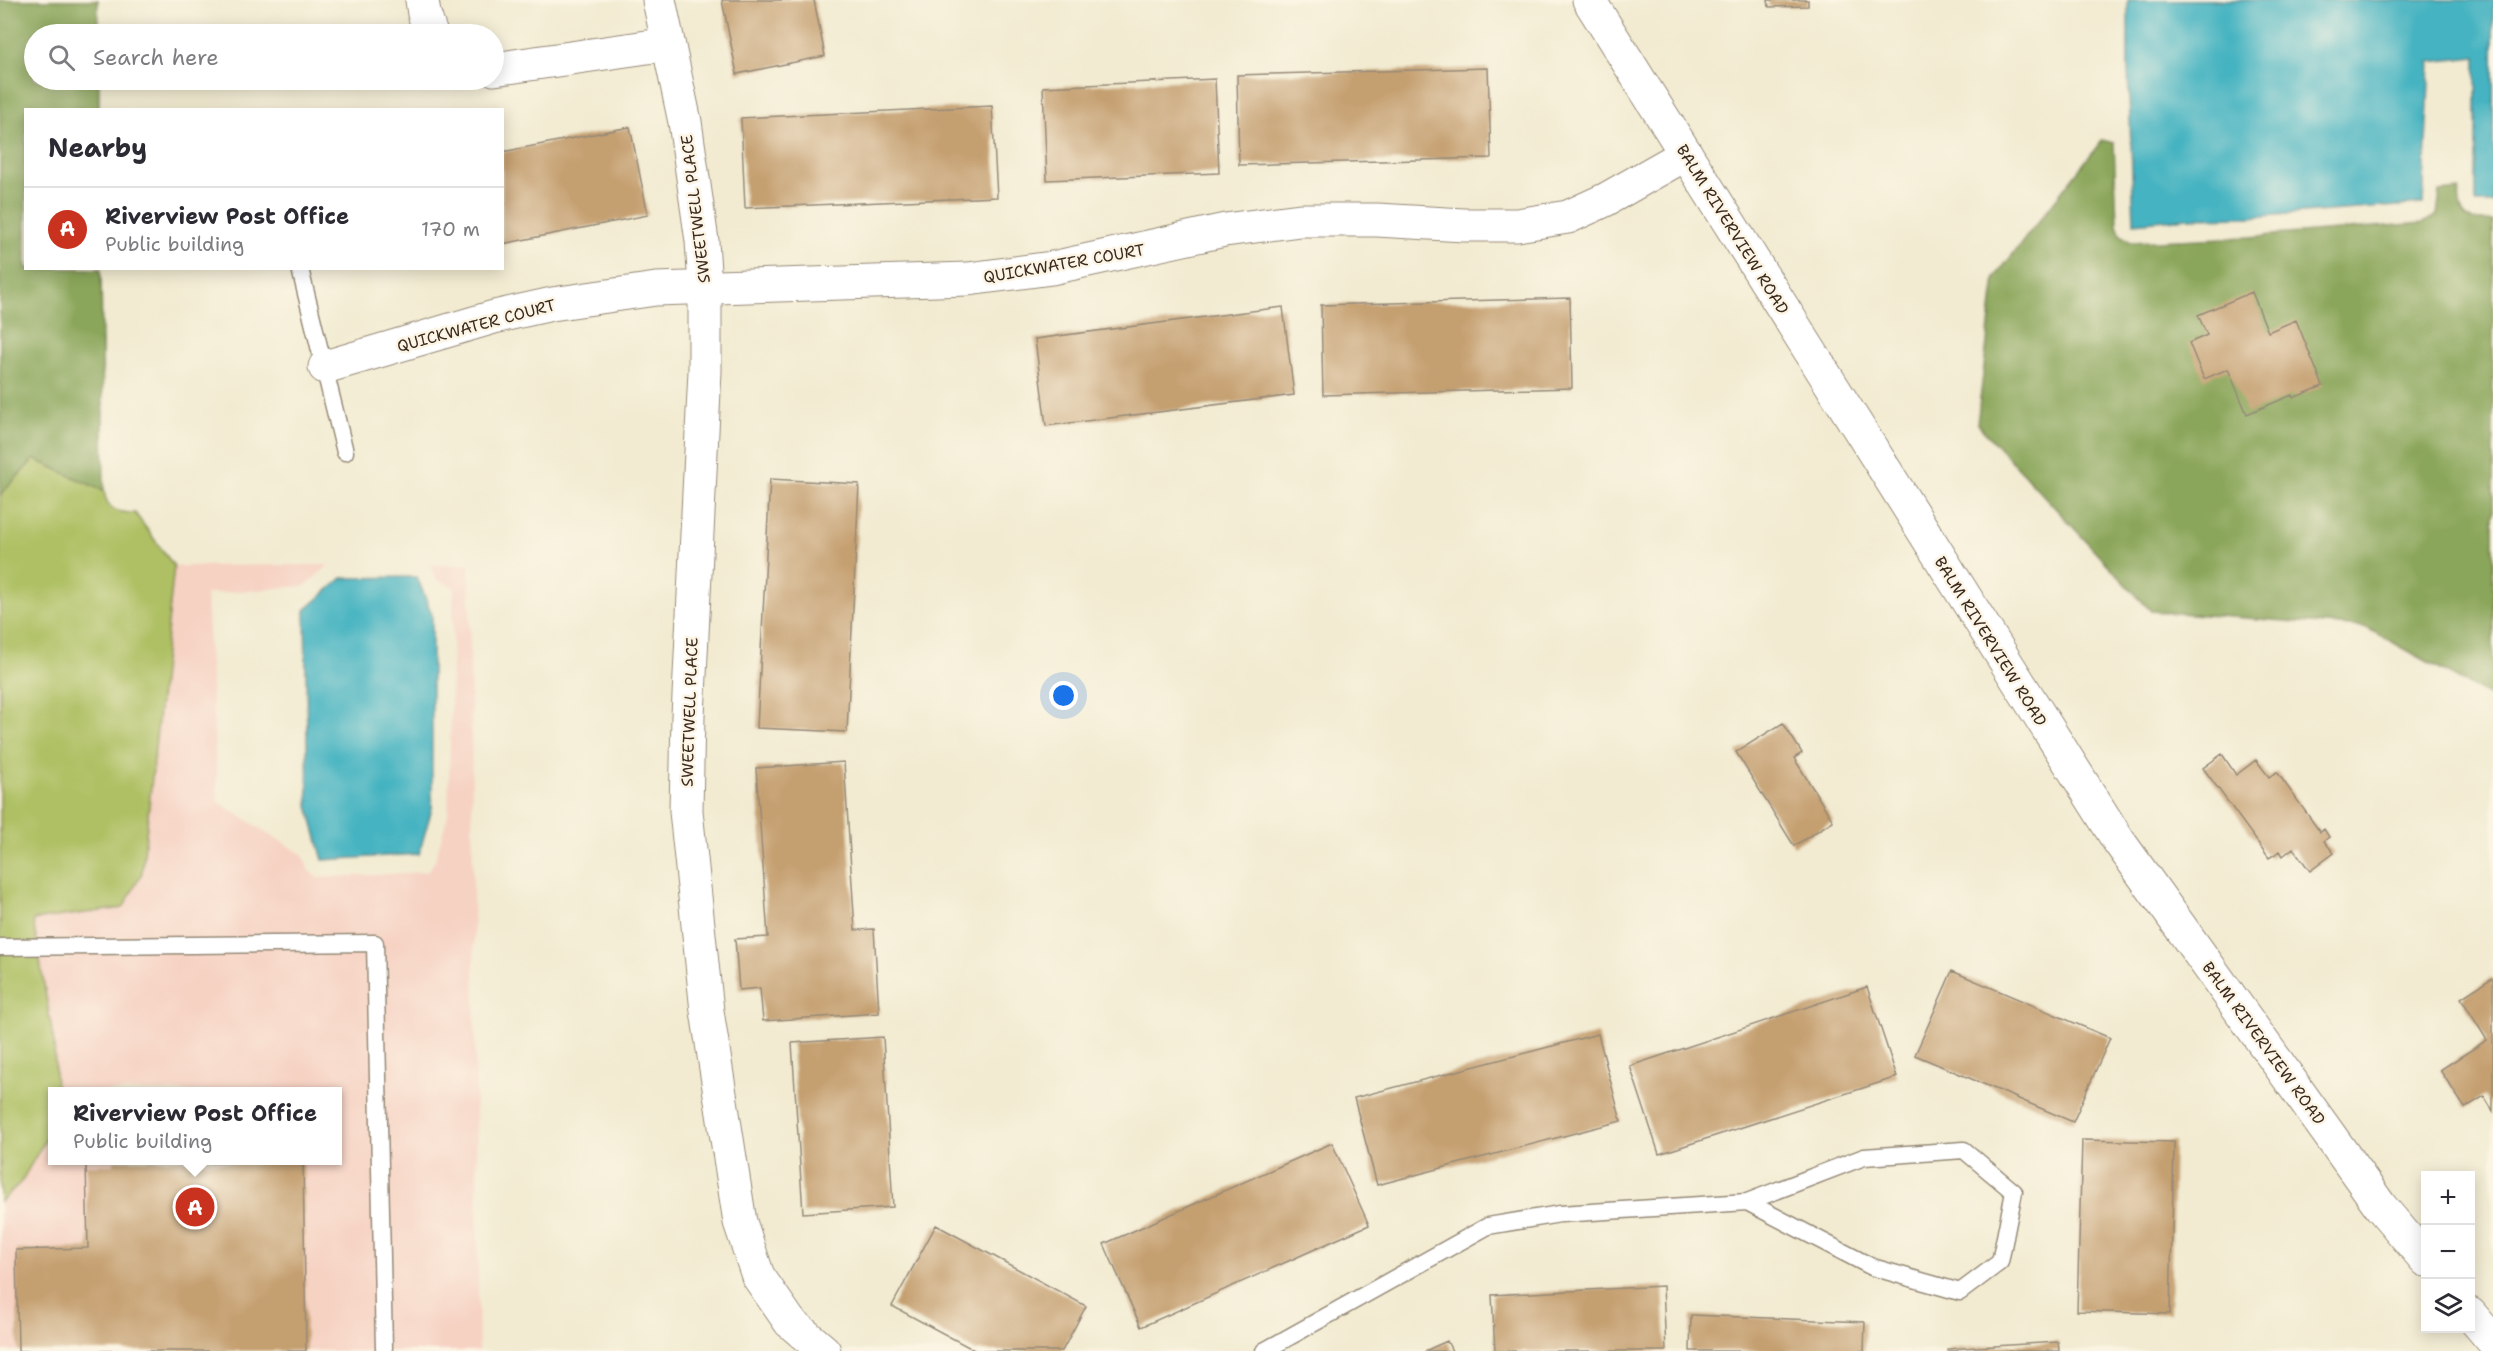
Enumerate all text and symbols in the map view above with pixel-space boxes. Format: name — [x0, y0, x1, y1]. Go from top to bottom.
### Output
search box — [24, 24, 504, 90]
icon: search — [45, 41, 78, 74]
text: Search here — [93, 43, 219, 72]
text: Nearby — [48, 130, 147, 165]
street label: SWEETWELL PLACE — [676, 133, 715, 285]
street label: BALM RIVERVIEW ROAD — [1672, 140, 1794, 318]
text: Riverview Post Office — [105, 202, 349, 231]
text: A — [60, 216, 75, 242]
text: 170 m — [421, 216, 480, 242]
text: Public building — [105, 231, 244, 257]
street label: QUICKWATER COURT — [982, 239, 1146, 288]
street label: QUICKWATER COURT — [394, 294, 558, 357]
street label: BALM RIVERVIEW ROAD — [1930, 552, 2052, 730]
street label: SWEETWELL PLACE — [676, 637, 703, 787]
your location — [1049, 681, 1078, 710]
street label: BALM RIVERVIEW ROAD — [2197, 958, 2330, 1129]
popup — [48, 1087, 342, 1165]
text: Riverview Post Office — [73, 1099, 317, 1128]
text: Public building — [73, 1128, 212, 1154]
map controls — [2421, 1171, 2475, 1333]
button: + — [2421, 1171, 2475, 1225]
pin: A — [176, 1184, 214, 1230]
button: − — [2421, 1225, 2475, 1279]
button: layers — [2421, 1279, 2475, 1333]

